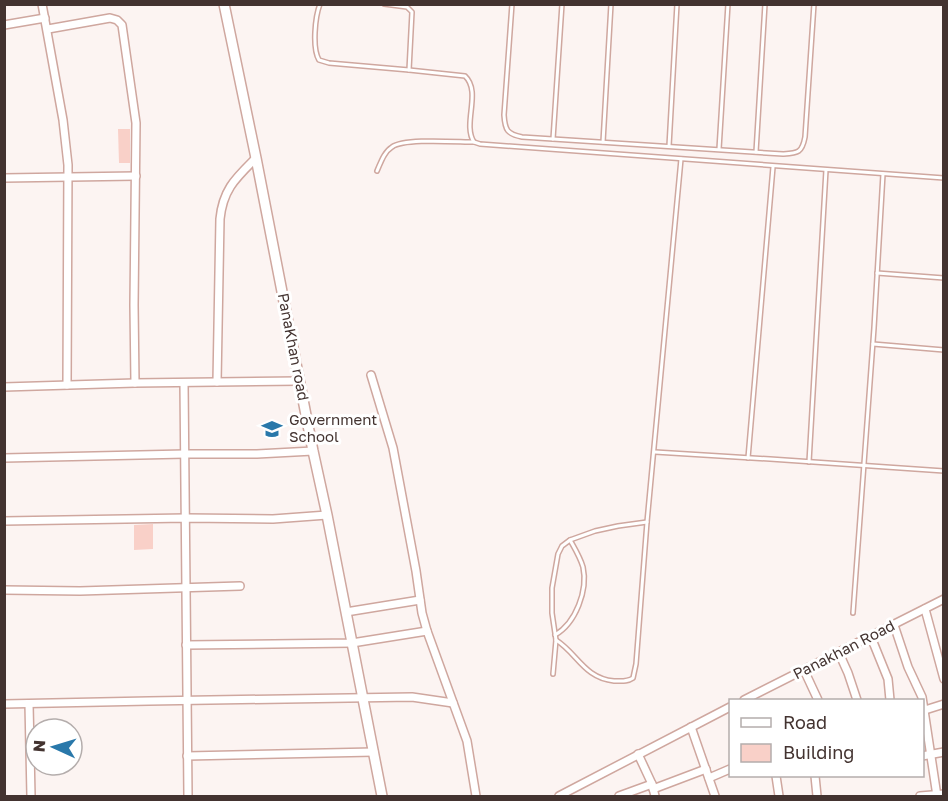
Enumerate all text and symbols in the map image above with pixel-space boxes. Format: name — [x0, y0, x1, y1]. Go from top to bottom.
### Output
street label: PanaKhan road — [275, 291, 313, 402]
place label: Government School — [289, 410, 377, 445]
school or university icon: Government School — [260, 417, 284, 441]
street label: Panakhan Road — [790, 616, 897, 682]
legend — [729, 699, 924, 777]
text: Road — [783, 711, 827, 733]
north arrow — [24, 717, 84, 777]
text: N — [29, 739, 49, 753]
text: Building — [783, 741, 854, 763]

